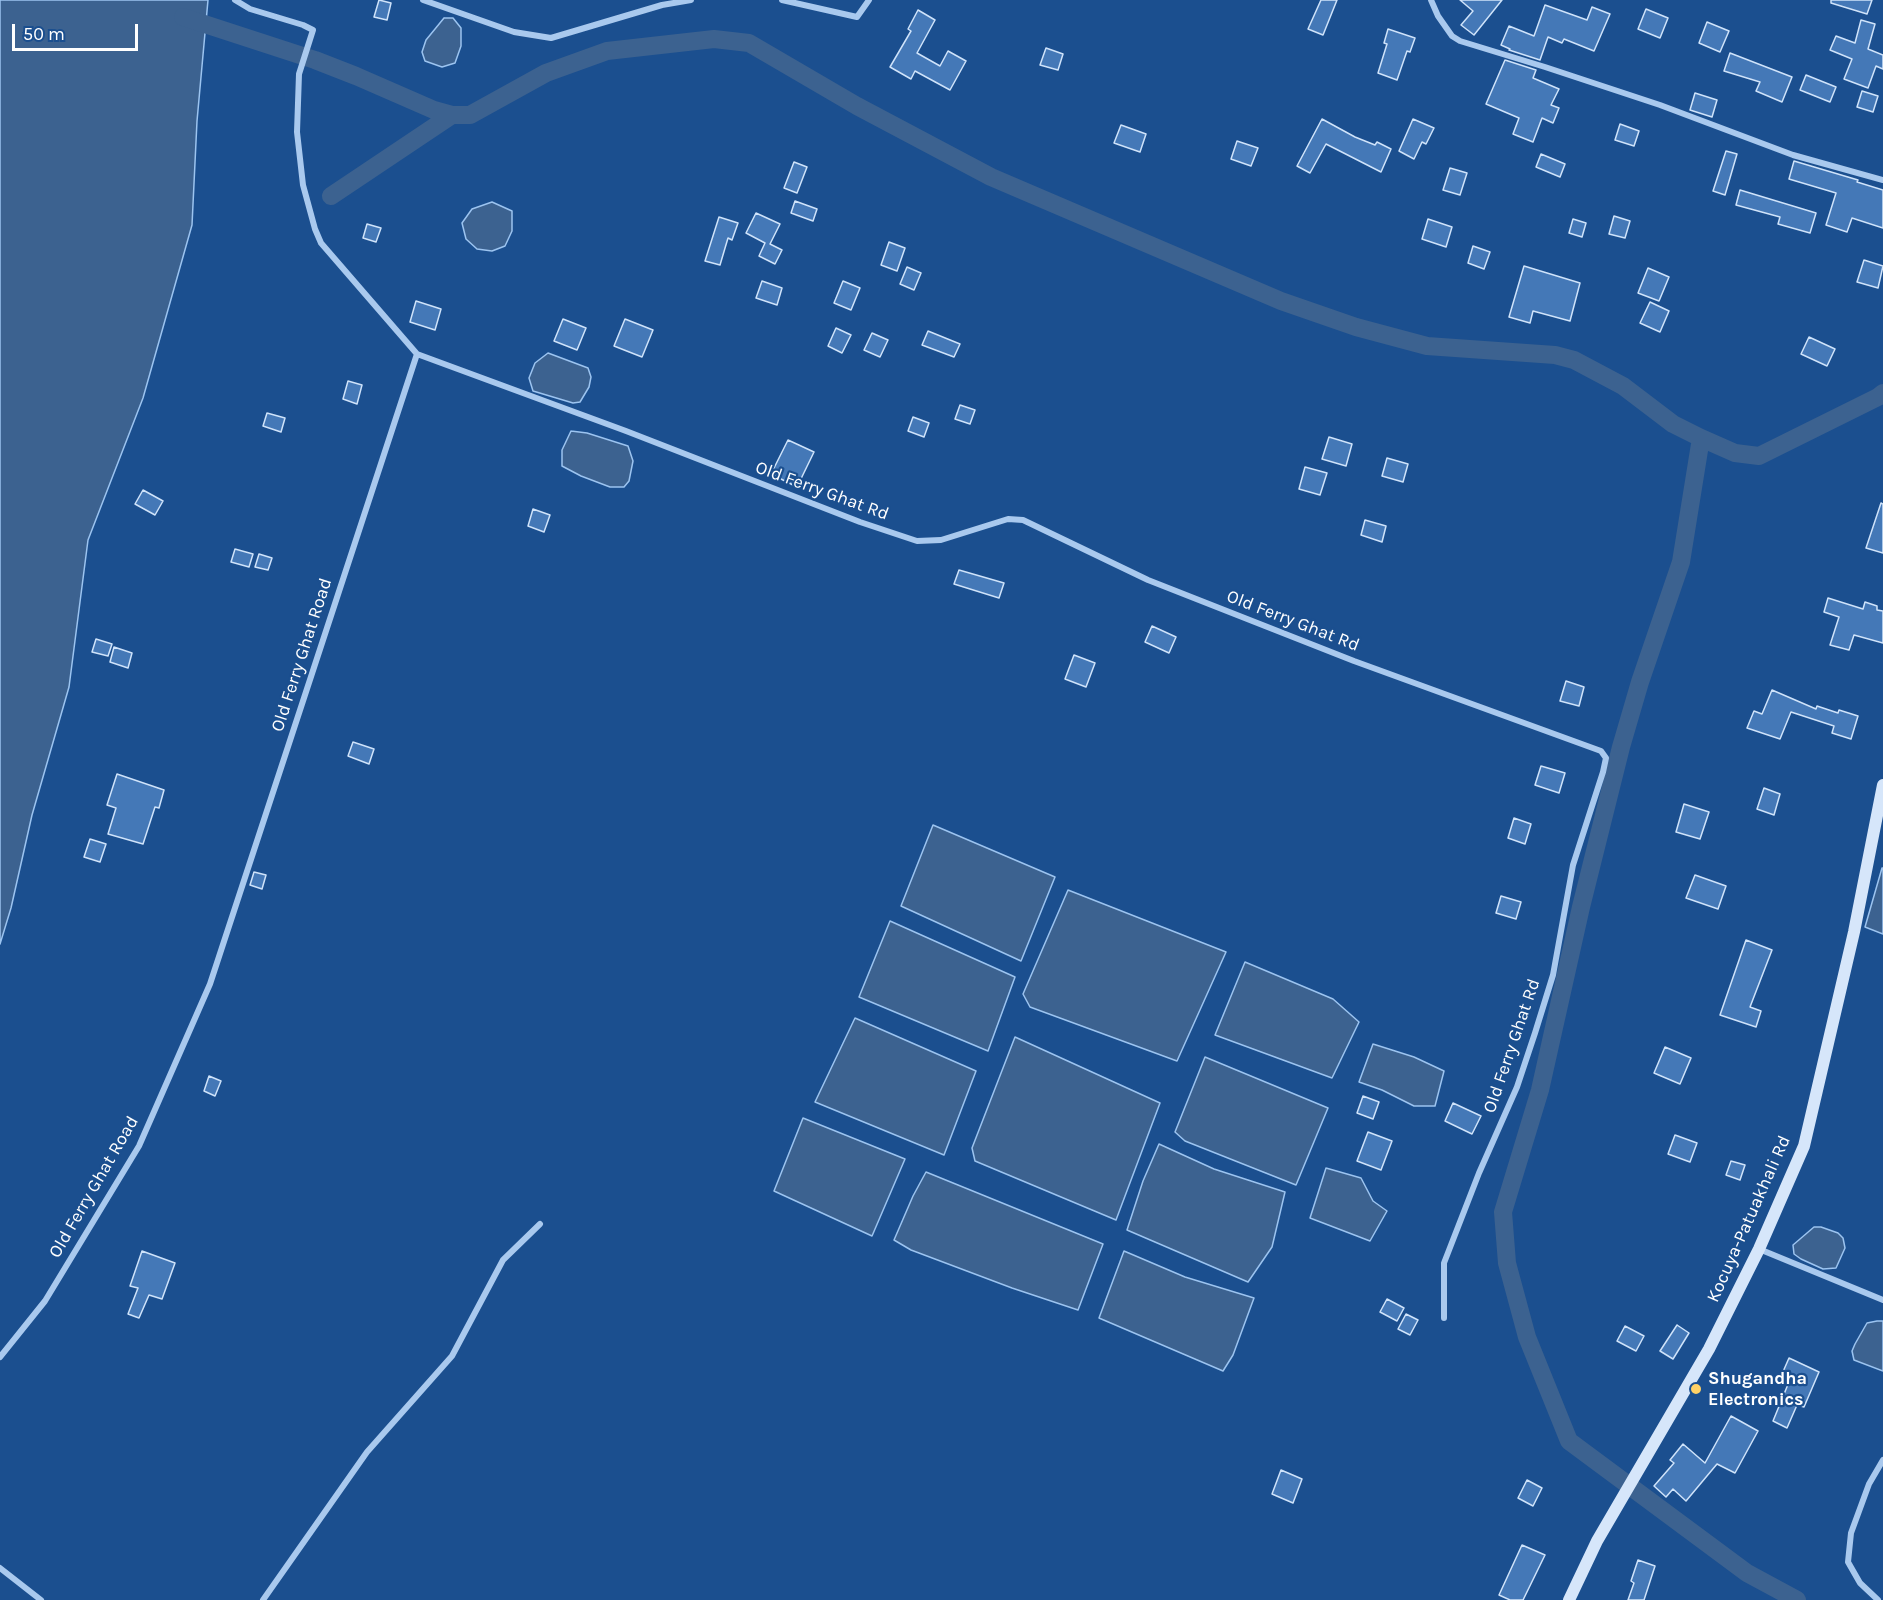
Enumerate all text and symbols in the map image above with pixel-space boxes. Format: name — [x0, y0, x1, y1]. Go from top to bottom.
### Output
scale bar — [15, 12, 141, 50]
text: 50 m — [23, 23, 65, 45]
street label: Old Ferry Ghat Rd — [752, 457, 892, 525]
street label: Old Ferry Ghat Road — [267, 575, 337, 735]
street label: Old Ferry Ghat Rd — [1224, 586, 1362, 656]
street label: Old Ferry Ghat Rd — [1479, 976, 1545, 1116]
street label: Old Ferry Ghat Road — [45, 1112, 143, 1262]
street label: Kocuya-Patuakhali Rd — [1702, 1132, 1796, 1306]
place label: Shugandha Electronics — [1708, 1368, 1807, 1410]
marker: Shugandha Electronics — [1689, 1382, 1703, 1396]

